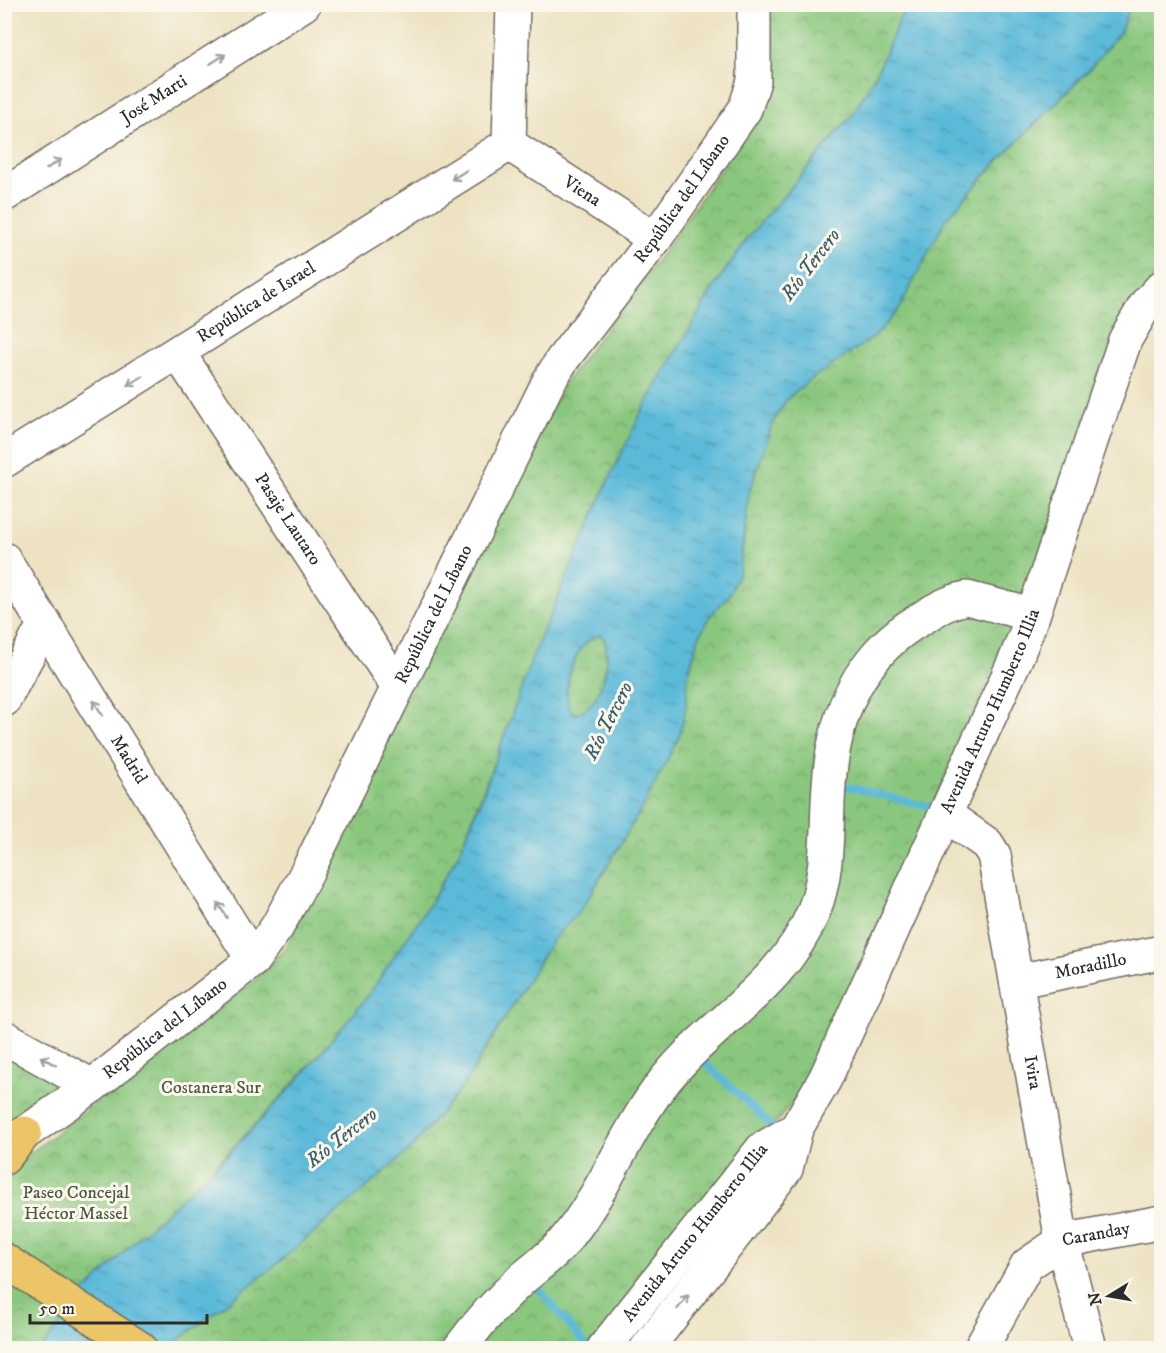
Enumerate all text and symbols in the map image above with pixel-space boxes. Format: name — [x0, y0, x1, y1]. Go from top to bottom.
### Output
one-way arrow — [210, 53, 226, 65]
street label: José Marti — [115, 70, 191, 130]
street label: República del Líbano — [629, 130, 735, 268]
one-way arrow — [45, 157, 62, 169]
one-way arrow — [451, 169, 468, 182]
street label: Viena — [558, 171, 605, 212]
water label: Río Tercero — [775, 224, 846, 307]
street label: República de Israel — [193, 257, 320, 348]
one-way arrow — [127, 375, 144, 387]
street label: Pasaje Lautaro — [249, 469, 326, 570]
street label: República del Líbano — [390, 541, 478, 688]
street label: Avenida Arturo Humberto Illia — [936, 606, 1045, 817]
water label: Río Tercero — [578, 678, 639, 765]
one-way arrow — [91, 700, 104, 717]
street label: Madrid — [105, 731, 152, 788]
one-way arrow — [216, 902, 228, 919]
street label: Moradillo — [1053, 948, 1128, 984]
street label: República del Líbano — [98, 973, 232, 1084]
street label: Ivira — [1019, 1054, 1046, 1091]
one-way arrow — [40, 1055, 57, 1067]
park label: Costanera Sur — [161, 1077, 261, 1099]
water label: Río Tercero — [300, 1102, 383, 1174]
street label: Avenida Arturo Humberto Illia — [618, 1139, 773, 1326]
park label: Paseo Concejal Héctor Massel — [23, 1182, 130, 1225]
street label: Caranday — [1060, 1217, 1132, 1252]
north arrow — [1079, 1266, 1139, 1326]
scale bar — [30, 1287, 207, 1325]
text: N — [1084, 1290, 1106, 1307]
one-way arrow — [676, 1295, 689, 1311]
text: 50 m — [39, 1298, 75, 1320]

